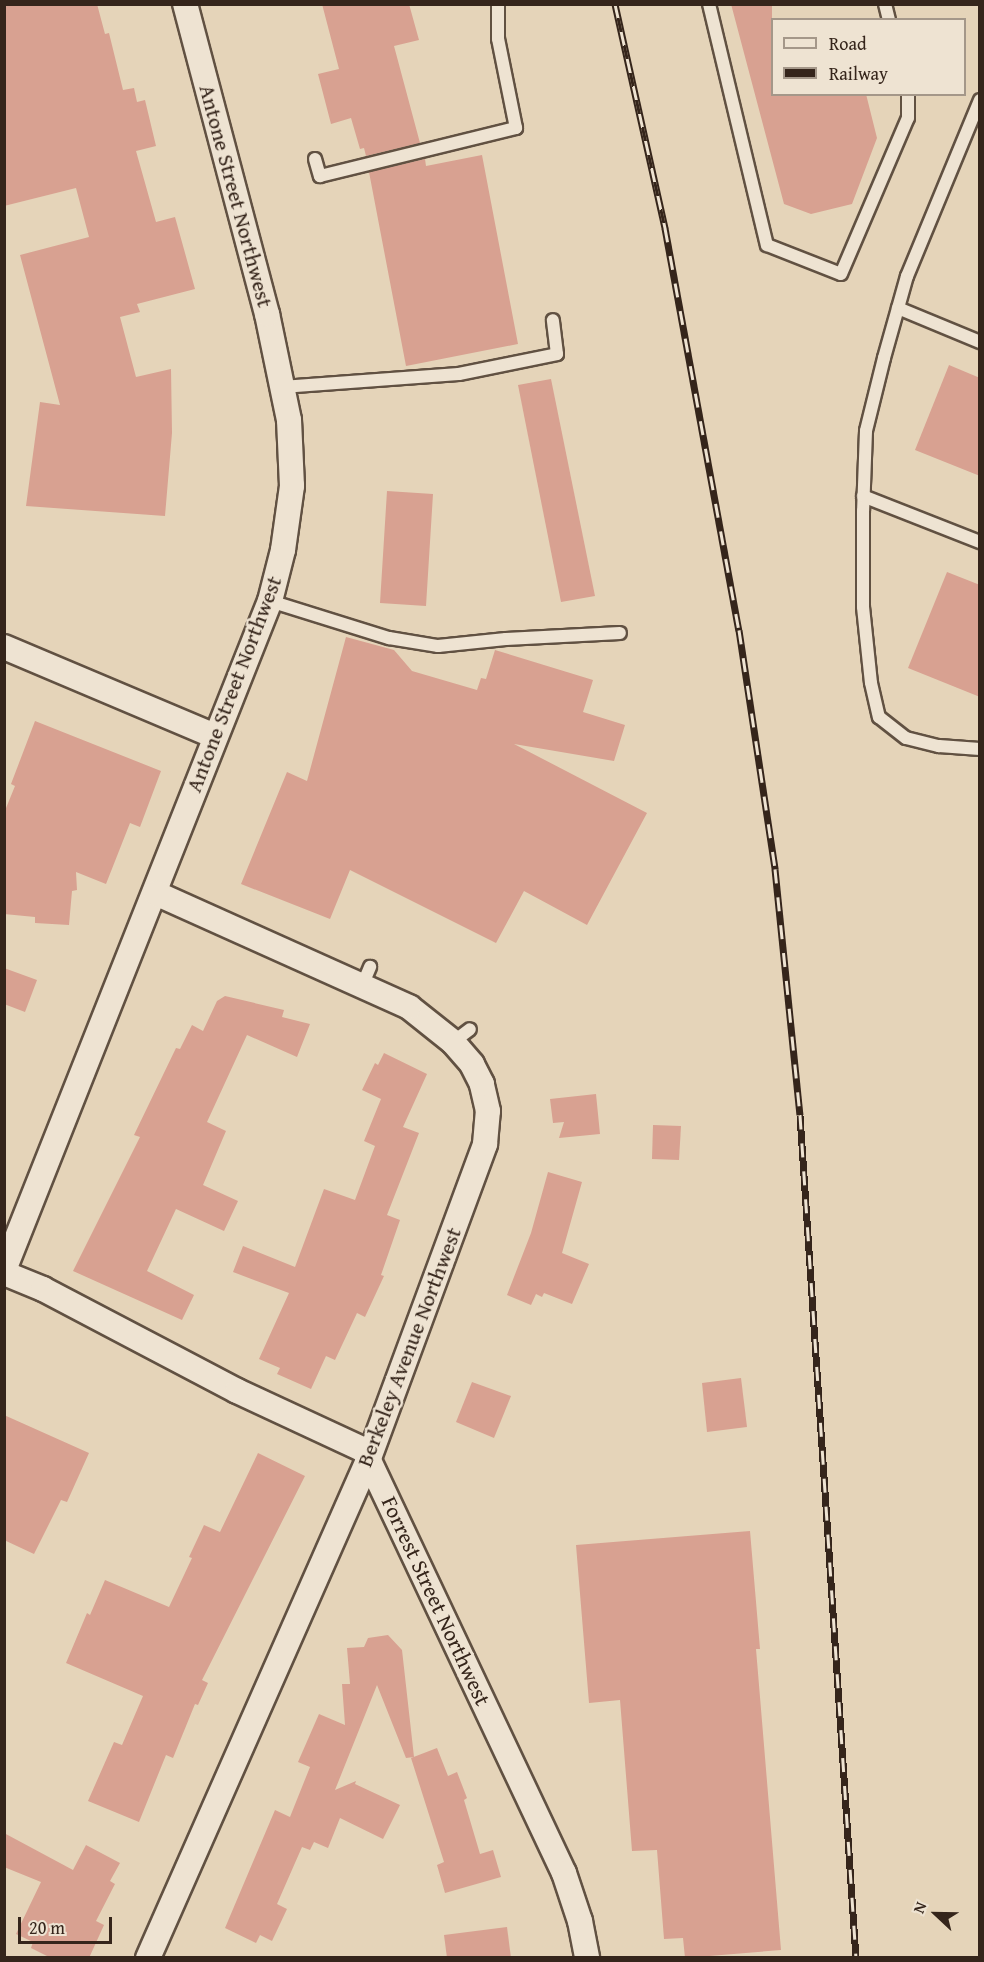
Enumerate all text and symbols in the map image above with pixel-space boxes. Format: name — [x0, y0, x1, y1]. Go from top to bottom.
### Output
legend — [771, 18, 966, 96]
text: Road — [829, 30, 867, 57]
text: Railway — [829, 60, 888, 87]
street label: Antone Street Northwest — [194, 82, 278, 310]
street label: Antone Street Northwest — [181, 572, 287, 796]
street label: Berkeley Avenue Northwest — [351, 1223, 467, 1471]
street label: Forrest Street Northwest — [376, 1492, 496, 1710]
north arrow — [906, 1884, 966, 1944]
text: N — [906, 1898, 932, 1917]
scale bar — [21, 1905, 116, 1943]
text: 20 m — [29, 1914, 65, 1941]

